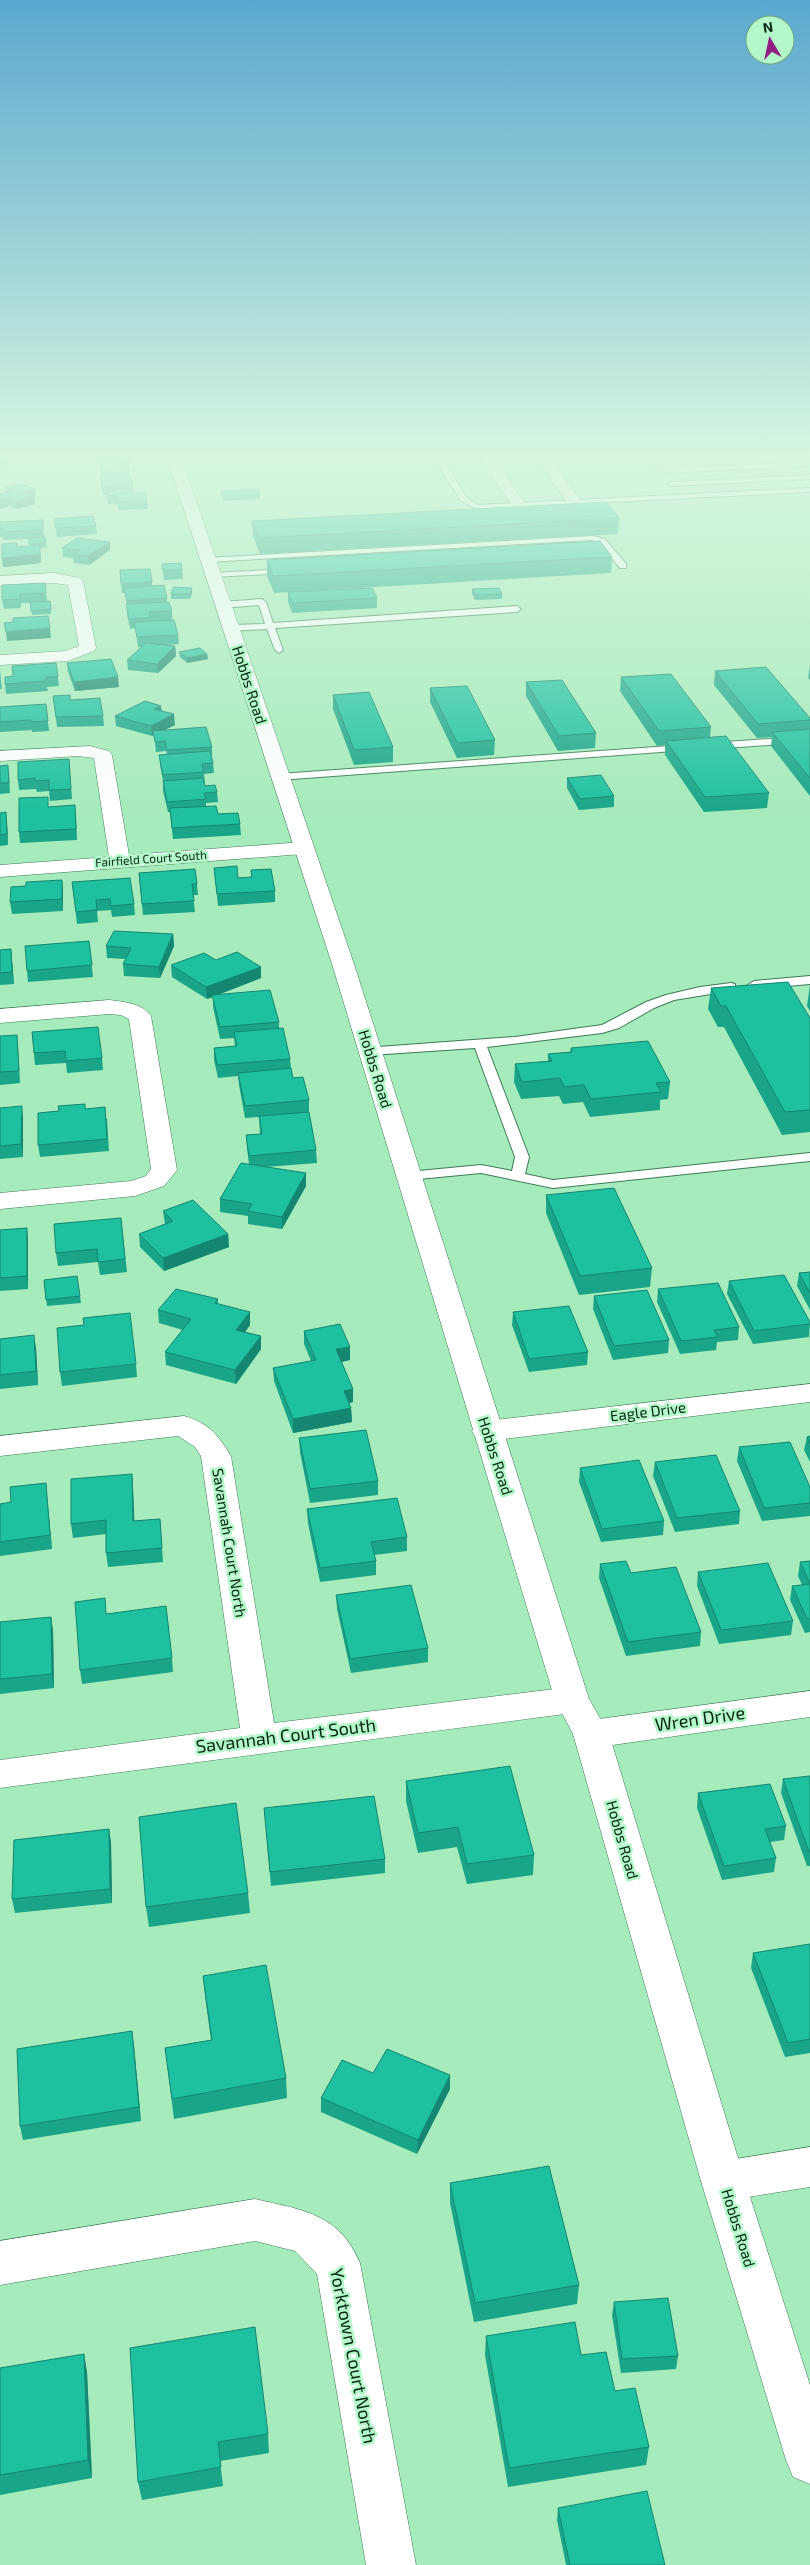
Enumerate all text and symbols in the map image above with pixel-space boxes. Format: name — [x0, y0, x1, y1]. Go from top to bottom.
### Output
north arrow — [745, 15, 795, 65]
text: N — [762, 17, 774, 36]
street label: Hobbs Road — [229, 643, 271, 726]
street label: Fairfield Court South — [95, 847, 207, 869]
street label: Hobbs Road — [355, 1027, 396, 1110]
street label: Eagle Drive — [609, 1397, 687, 1425]
street label: Hobbs Road — [475, 1414, 517, 1497]
street label: Savannah Court North — [209, 1467, 251, 1619]
street label: Wren Drive — [653, 1701, 746, 1735]
street label: Savannah Court South — [195, 1713, 377, 1757]
street label: Hobbs Road — [603, 1798, 643, 1881]
street label: Hobbs Road — [718, 2186, 759, 2269]
street label: Yorktown Court North — [326, 2266, 382, 2445]

